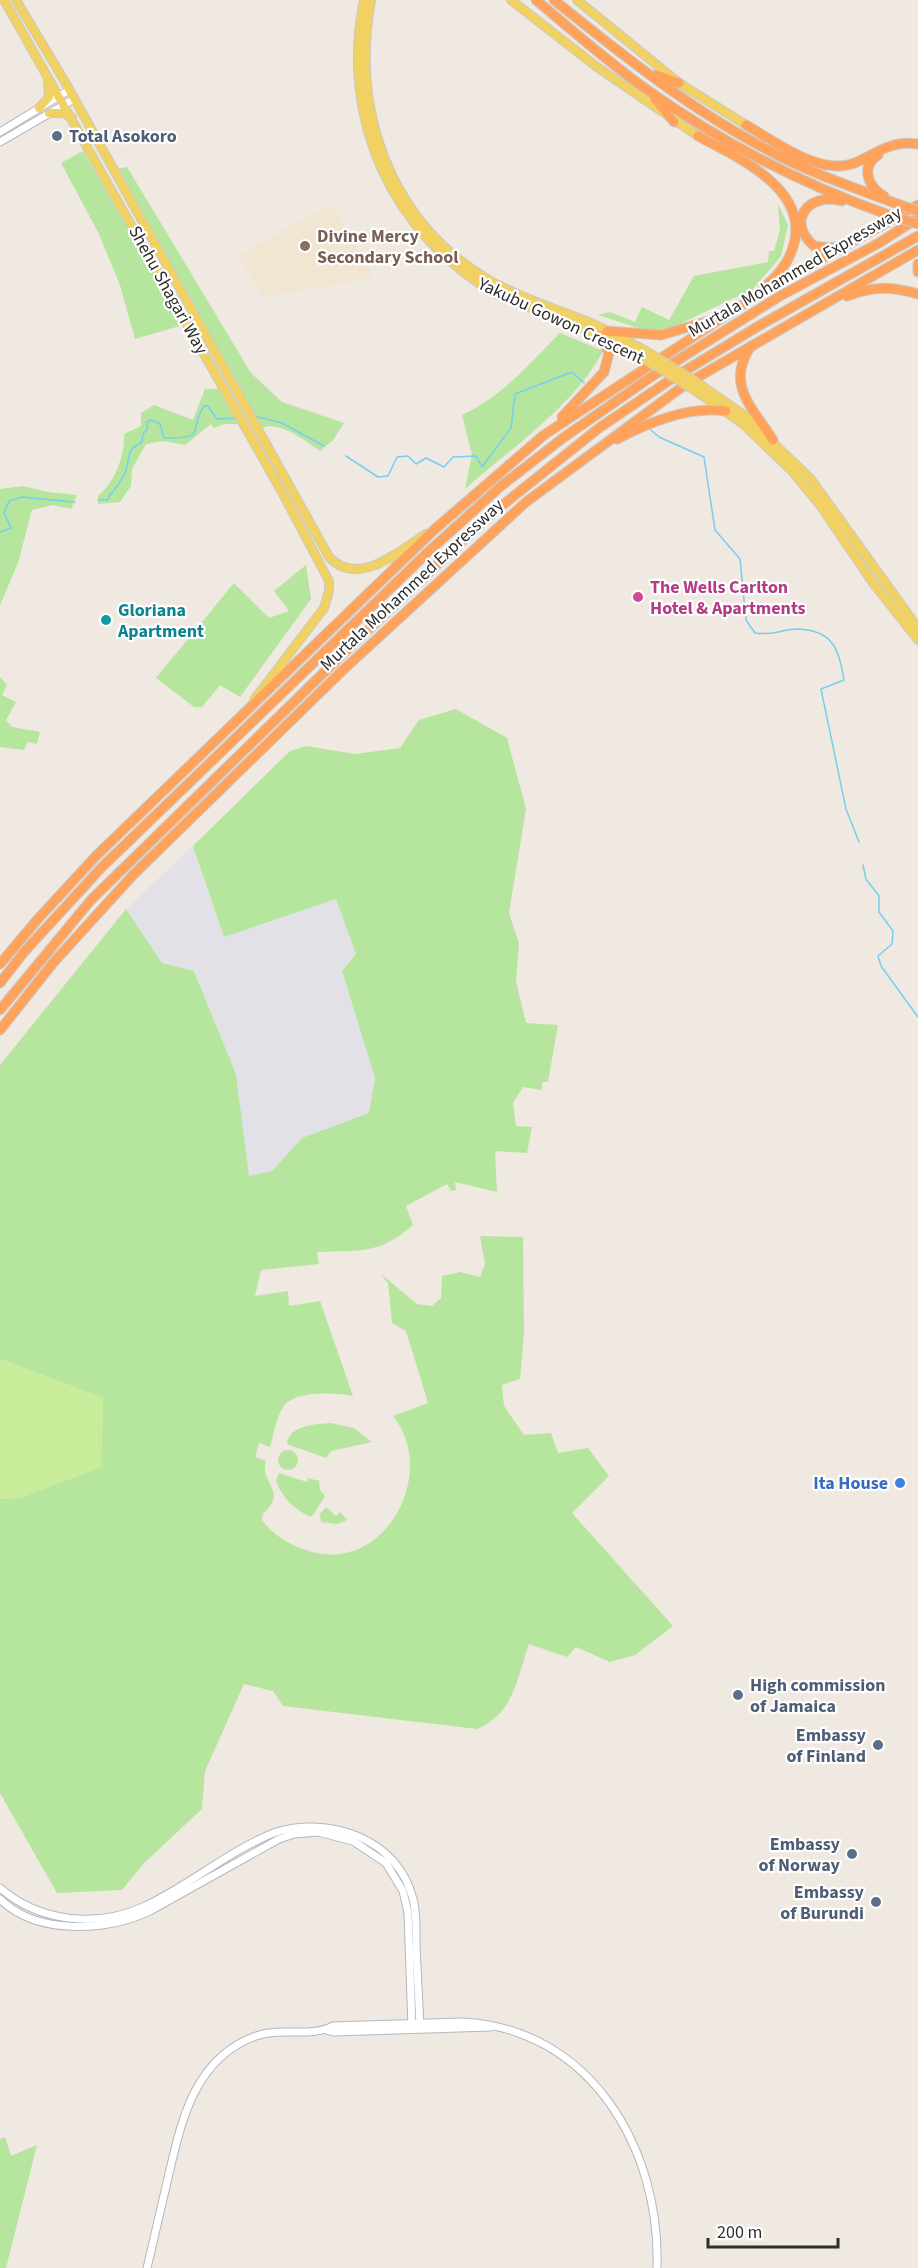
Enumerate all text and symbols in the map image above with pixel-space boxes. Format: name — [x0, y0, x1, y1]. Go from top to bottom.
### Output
place label: Total Asokoro — [69, 124, 177, 149]
marker: Total Asokoro — [50, 129, 64, 143]
street label: Murtala Mohammed Expressway — [684, 200, 907, 343]
street label: Shehu Shagari Way — [122, 221, 214, 359]
place label: Divine Mercy Secondary School — [317, 224, 458, 270]
marker: Divine Mercy Secondary School — [298, 239, 312, 253]
street label: Yakubu Gowon Crescent — [473, 271, 648, 370]
street label: Murtala Mohammed Expressway — [315, 493, 510, 677]
place label: The Wells Carlton Hotel & Apartments — [650, 575, 806, 621]
marker: The Wells Carlton Hotel & Apartments — [631, 590, 645, 604]
place label: Gloriana Apartment — [117, 598, 204, 644]
marker: Gloriana Apartment — [99, 613, 113, 627]
place label: Ita House — [813, 1471, 888, 1496]
marker: Ita House — [893, 1476, 907, 1490]
place label: High commission of Jamaica — [750, 1673, 886, 1719]
marker: High commission of Jamaica — [731, 1688, 745, 1702]
place label: Embassy of Finland — [786, 1723, 867, 1769]
marker: Embassy of Finland — [871, 1738, 885, 1752]
place label: Embassy of Norway — [758, 1832, 841, 1878]
marker: Embassy of Norway — [845, 1847, 859, 1861]
place label: Embassy of Burundi — [780, 1880, 865, 1926]
marker: Embassy of Burundi — [869, 1895, 883, 1909]
scale bar — [708, 2211, 838, 2249]
text: 200 m — [717, 2220, 762, 2245]

